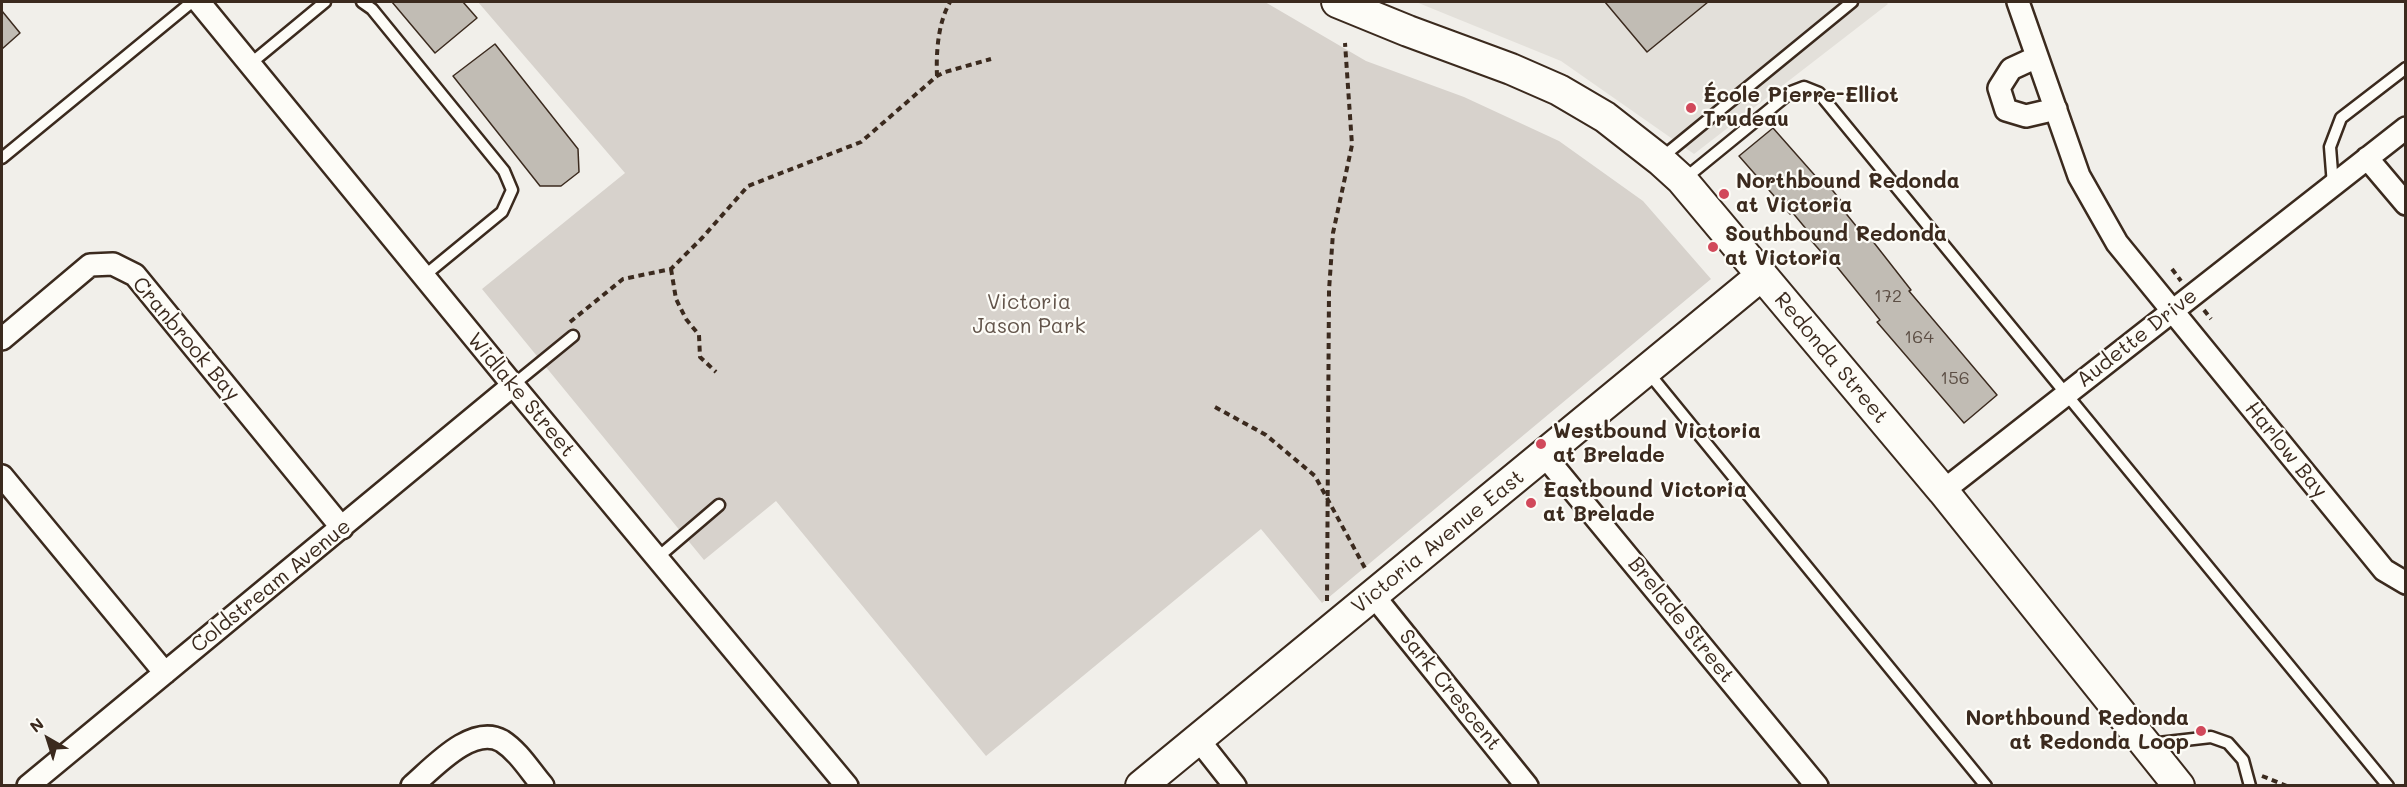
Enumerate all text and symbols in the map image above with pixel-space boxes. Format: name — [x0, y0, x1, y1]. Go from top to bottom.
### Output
place label: École Pierre-Elliot Trudeau — [1703, 83, 1899, 133]
marker: École Pierre-Elliot Trudeau — [1684, 101, 1698, 115]
place label: Northbound Redonda at Victoria — [1736, 169, 1960, 219]
marker: Northbound Redonda at Victoria — [1717, 187, 1731, 201]
place label: Southbound Redonda at Victoria — [1725, 222, 1947, 272]
marker: Southbound Redonda at Victoria — [1706, 240, 1720, 254]
street label: Cranbrook Bay — [127, 272, 245, 406]
street label: Audette Drive — [2072, 283, 2202, 393]
house number: 172 — [1874, 285, 1902, 307]
street label: Redonda Street — [1769, 287, 1893, 429]
park label: Victoria Jason Park — [972, 290, 1086, 340]
house number: 164 — [1904, 326, 1934, 348]
street label: Widlake Street — [462, 328, 580, 462]
house number: 156 — [1940, 367, 1970, 389]
street label: Harlow Bay — [2240, 397, 2332, 503]
place label: Westbound Victoria at Brelade — [1553, 419, 1761, 469]
marker: Westbound Victoria at Brelade — [1534, 437, 1548, 451]
street label: Victoria Avenue East — [1347, 465, 1529, 619]
place label: Eastbound Victoria at Brelade — [1543, 478, 1747, 528]
marker: Eastbound Victoria at Brelade — [1524, 496, 1538, 510]
street label: Coldstream Avenue — [186, 514, 356, 658]
street label: Brelade Street — [1622, 552, 1740, 688]
street label: Sark Crescent — [1394, 624, 1506, 756]
place label: Northbound Redonda at Redonda Loop — [1965, 706, 2189, 756]
north arrow — [18, 709, 78, 769]
text: N — [25, 713, 48, 737]
marker: Northbound Redonda at Redonda Loop — [2194, 724, 2208, 738]

